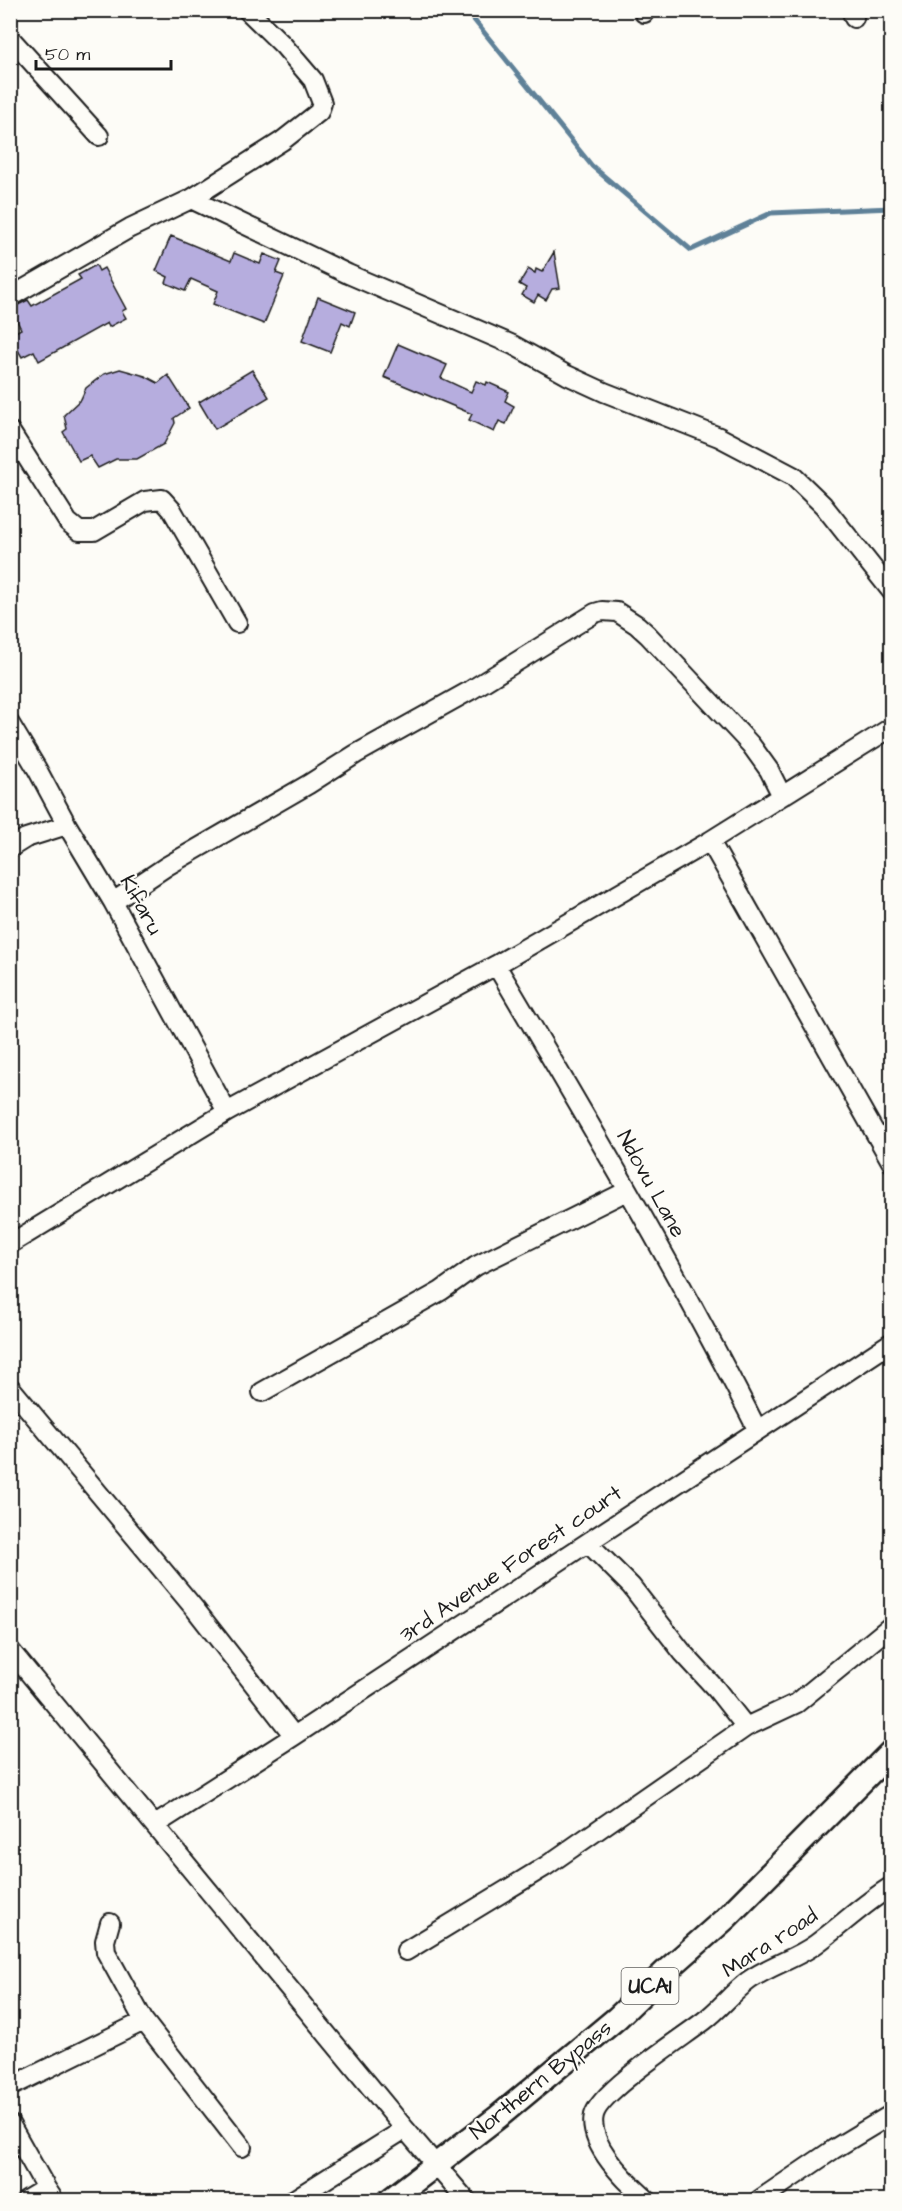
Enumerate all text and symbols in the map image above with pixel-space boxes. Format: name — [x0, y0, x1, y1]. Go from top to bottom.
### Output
scale bar — [36, 33, 171, 71]
text: 50 m — [45, 42, 90, 67]
street label: Kifaru — [112, 869, 170, 941]
street label: Ndovu Lane — [609, 1125, 693, 1243]
street label: 3rd Avenue Forest court — [393, 1478, 629, 1650]
street label: Mara road — [716, 1900, 824, 1986]
road number: UCA1 — [622, 1968, 678, 2004]
street label: Northern Bypass — [463, 2013, 619, 2148]

